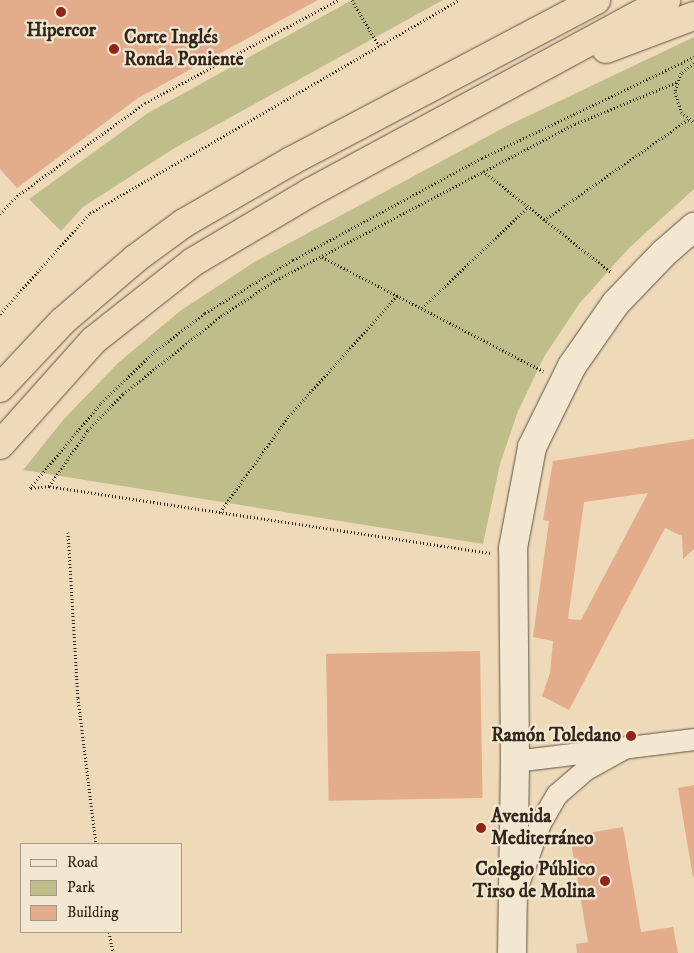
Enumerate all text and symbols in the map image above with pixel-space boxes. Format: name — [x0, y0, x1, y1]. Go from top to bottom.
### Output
marker: Hipercor — [55, 6, 67, 18]
place label: Hipercor — [26, 20, 96, 42]
place label: Corte Inglés Ronda Poniente — [124, 27, 244, 71]
marker: Corte Inglés Ronda Poniente — [108, 43, 120, 55]
place label: Ramón Toledano — [491, 725, 621, 747]
marker: Ramón Toledano — [625, 730, 637, 742]
place label: Avenida Mediterráneo — [491, 806, 593, 850]
marker: Avenida Mediterráneo — [475, 822, 487, 834]
legend — [20, 843, 182, 933]
text: Road — [67, 853, 98, 872]
place label: Colegio Público Tirso de Molina — [473, 859, 595, 903]
marker: Colegio Público Tirso de Molina — [599, 875, 611, 887]
text: Park — [67, 878, 95, 897]
text: Building — [67, 903, 119, 922]

